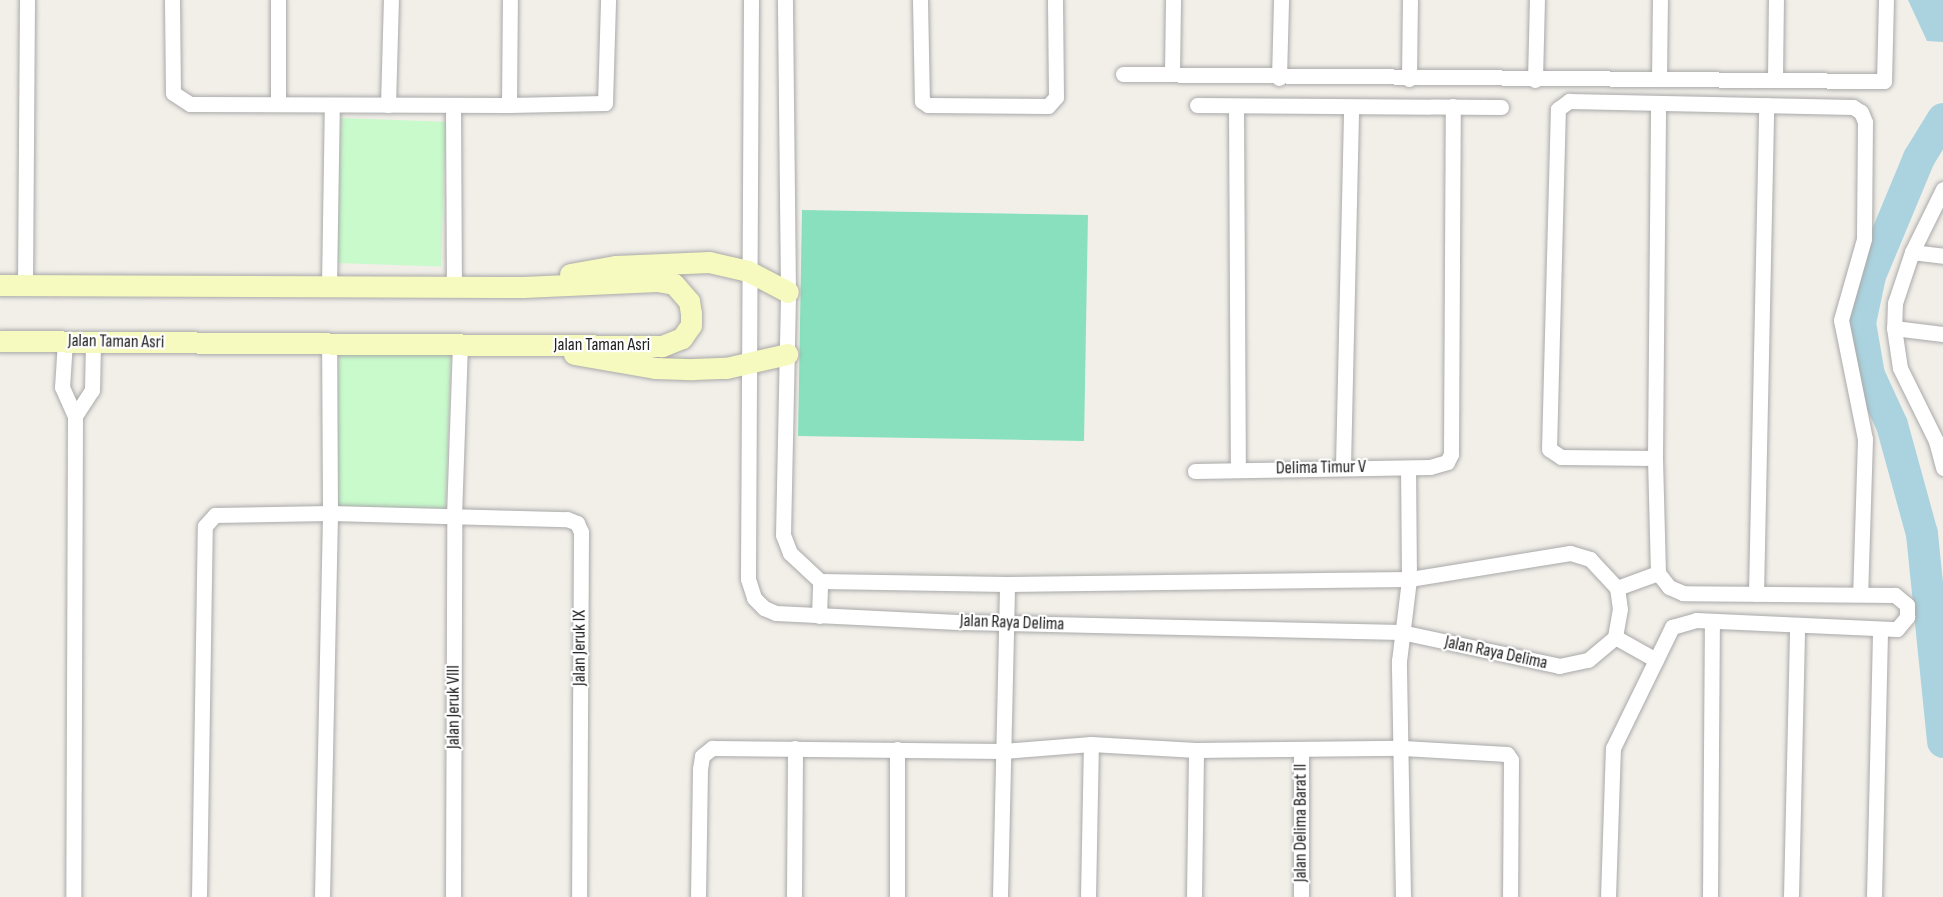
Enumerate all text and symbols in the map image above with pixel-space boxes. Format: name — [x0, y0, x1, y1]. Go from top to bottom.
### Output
street label: Jalan Taman Asri — [68, 330, 164, 354]
street label: Jalan Taman Asri — [554, 334, 650, 356]
street label: Delima Timur V — [1276, 456, 1366, 480]
street label: Jalan Jeruk IX — [569, 610, 591, 686]
street label: Jalan Raya Delima — [959, 610, 1065, 636]
street label: Jalan Raya Delima — [1443, 632, 1549, 674]
street label: Jalan Jeruk VIII — [443, 665, 465, 749]
street label: Jalan Delima Barat II — [1290, 764, 1312, 882]

